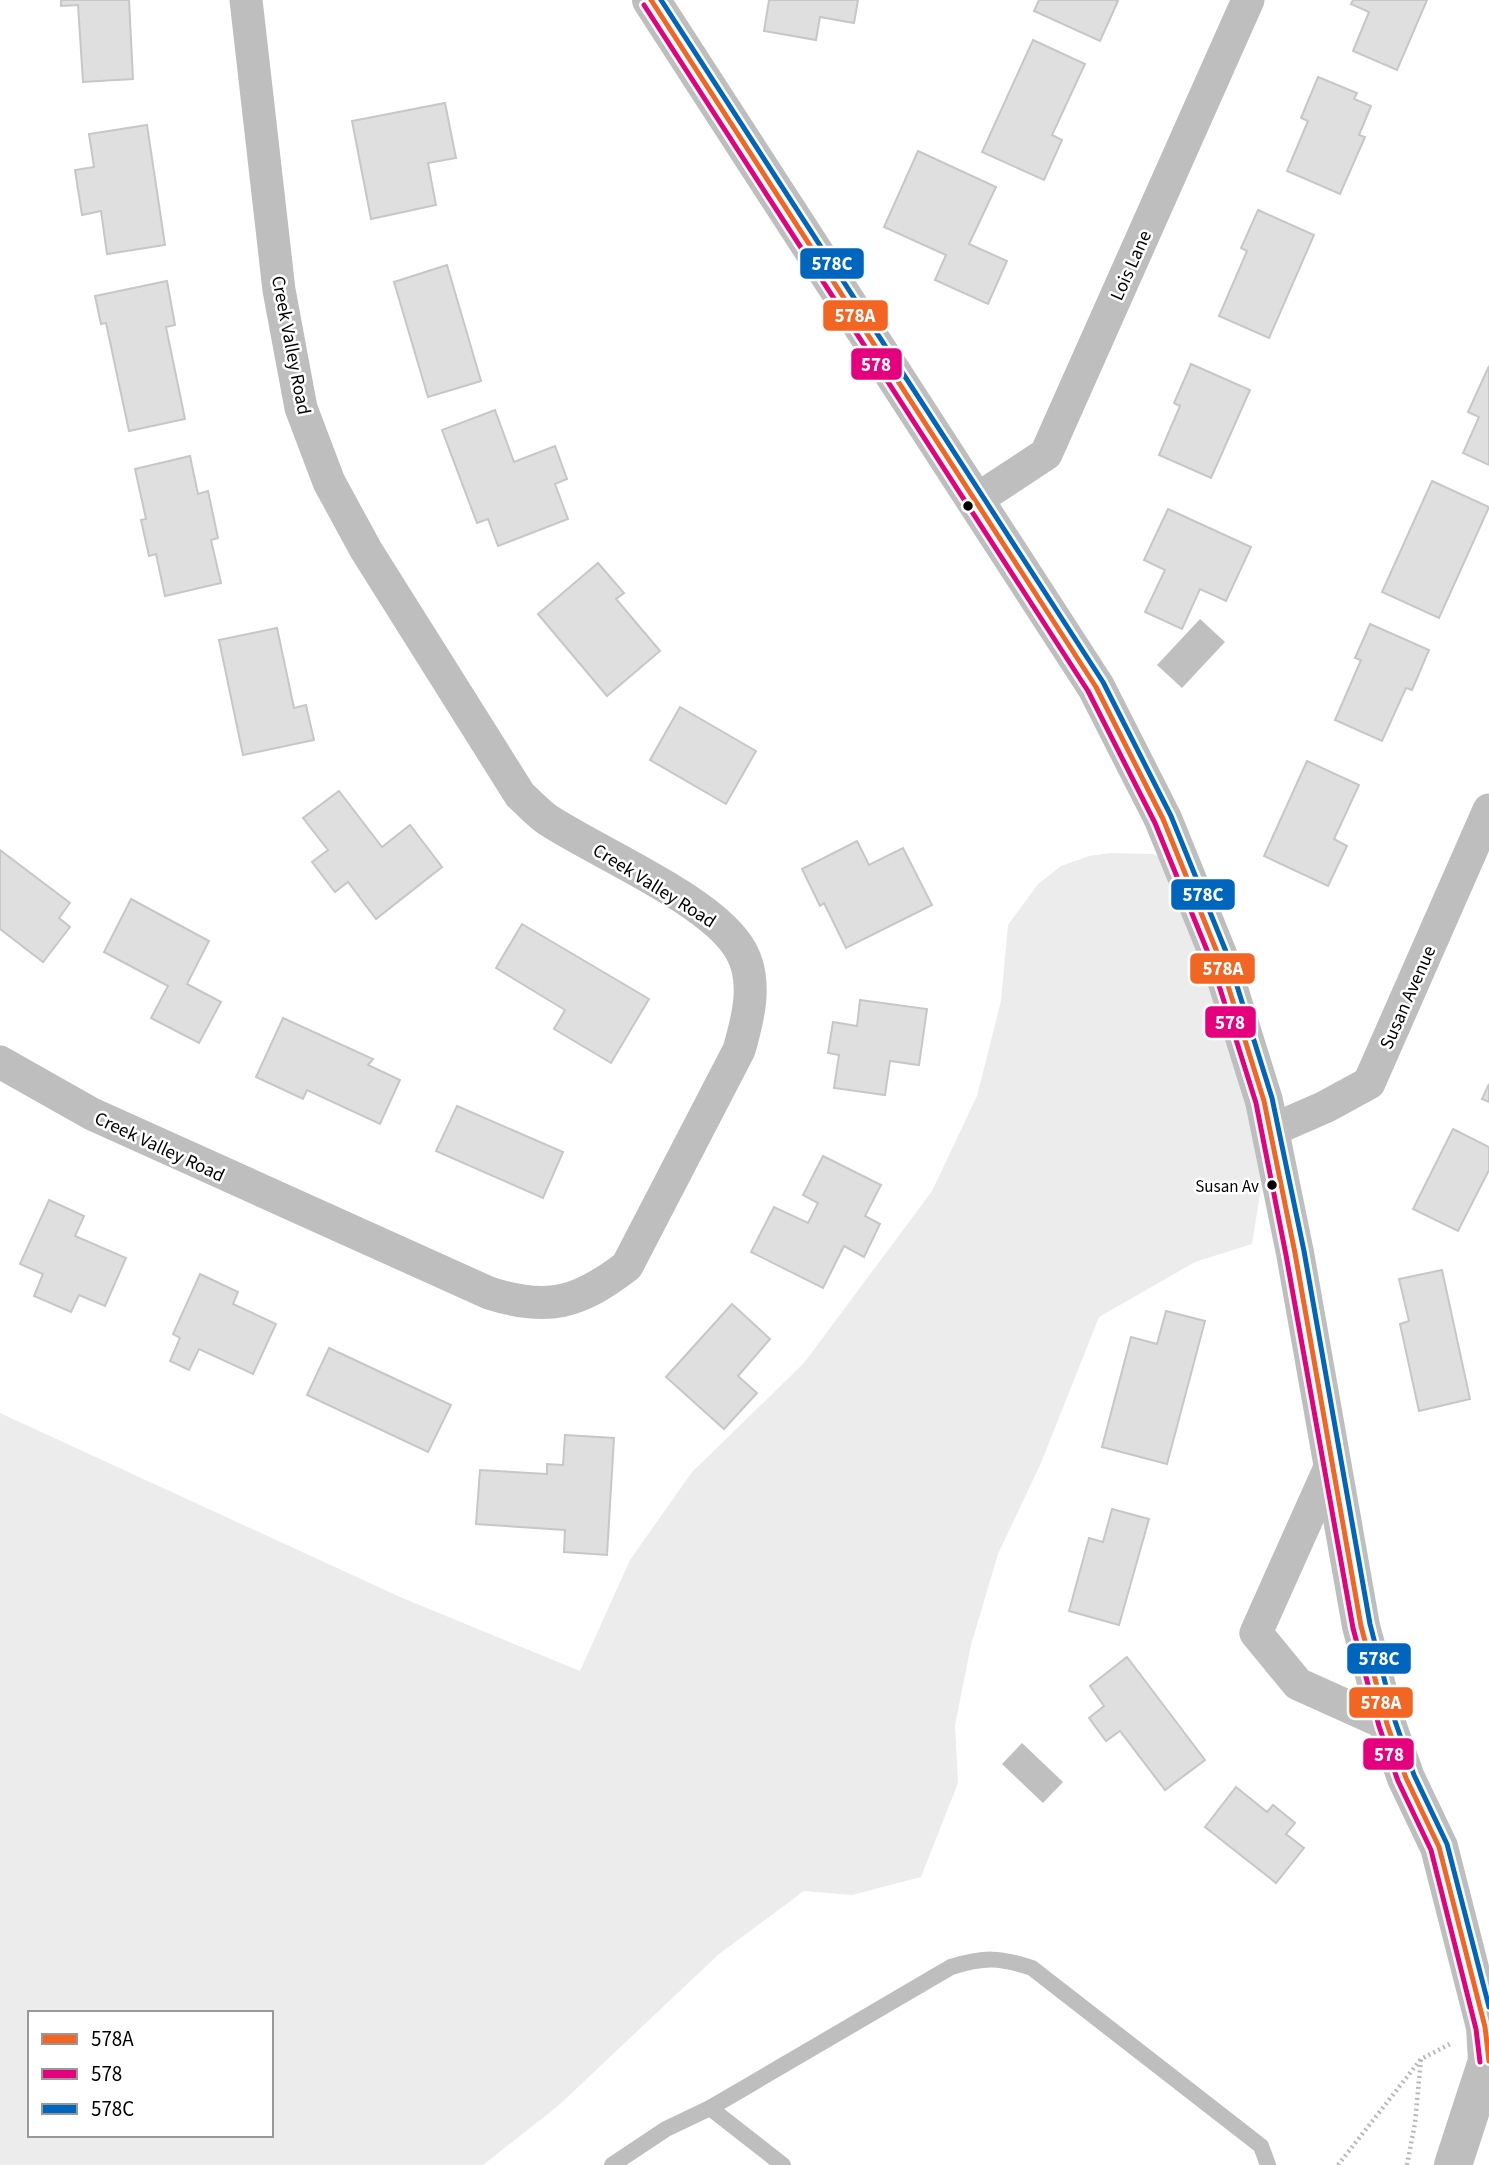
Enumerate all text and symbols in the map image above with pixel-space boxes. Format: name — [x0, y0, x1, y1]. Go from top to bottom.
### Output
street label: Lois Lane — [1104, 226, 1159, 305]
line badge: 578C — [799, 247, 865, 280]
text: 578C — [811, 251, 853, 278]
street label: Creek Valley Road — [264, 274, 317, 417]
line badge: 578A — [822, 299, 889, 332]
text: 578A — [835, 303, 876, 330]
line badge: 578 — [850, 347, 903, 381]
text: 578 — [861, 352, 891, 379]
unlabelled marker — [961, 499, 975, 513]
street label: Creek Valley Road — [587, 837, 721, 935]
line badge: 578C — [1170, 878, 1236, 911]
text: 578C — [1182, 882, 1224, 909]
street label: Susan Avenue — [1374, 942, 1443, 1054]
line badge: 578A — [1189, 952, 1256, 985]
text: 578A — [1203, 956, 1244, 983]
line badge: 578 — [1204, 1005, 1257, 1039]
text: 578 — [1215, 1010, 1245, 1037]
street label: Creek Valley Road — [90, 1105, 229, 1189]
place label: Susan Av — [1195, 1175, 1259, 1199]
marker: Susan Av — [1265, 1178, 1279, 1192]
line badge: 578C — [1346, 1642, 1412, 1675]
text: 578C — [1358, 1646, 1400, 1673]
line badge: 578A — [1348, 1686, 1414, 1719]
text: 578A — [1361, 1690, 1402, 1717]
line badge: 578 — [1362, 1737, 1415, 1771]
text: 578 — [1374, 1742, 1404, 1769]
legend — [28, 2011, 273, 2137]
text: 578A — [91, 2024, 134, 2054]
text: 578 — [91, 2059, 122, 2089]
text: 578C — [91, 2094, 134, 2124]

